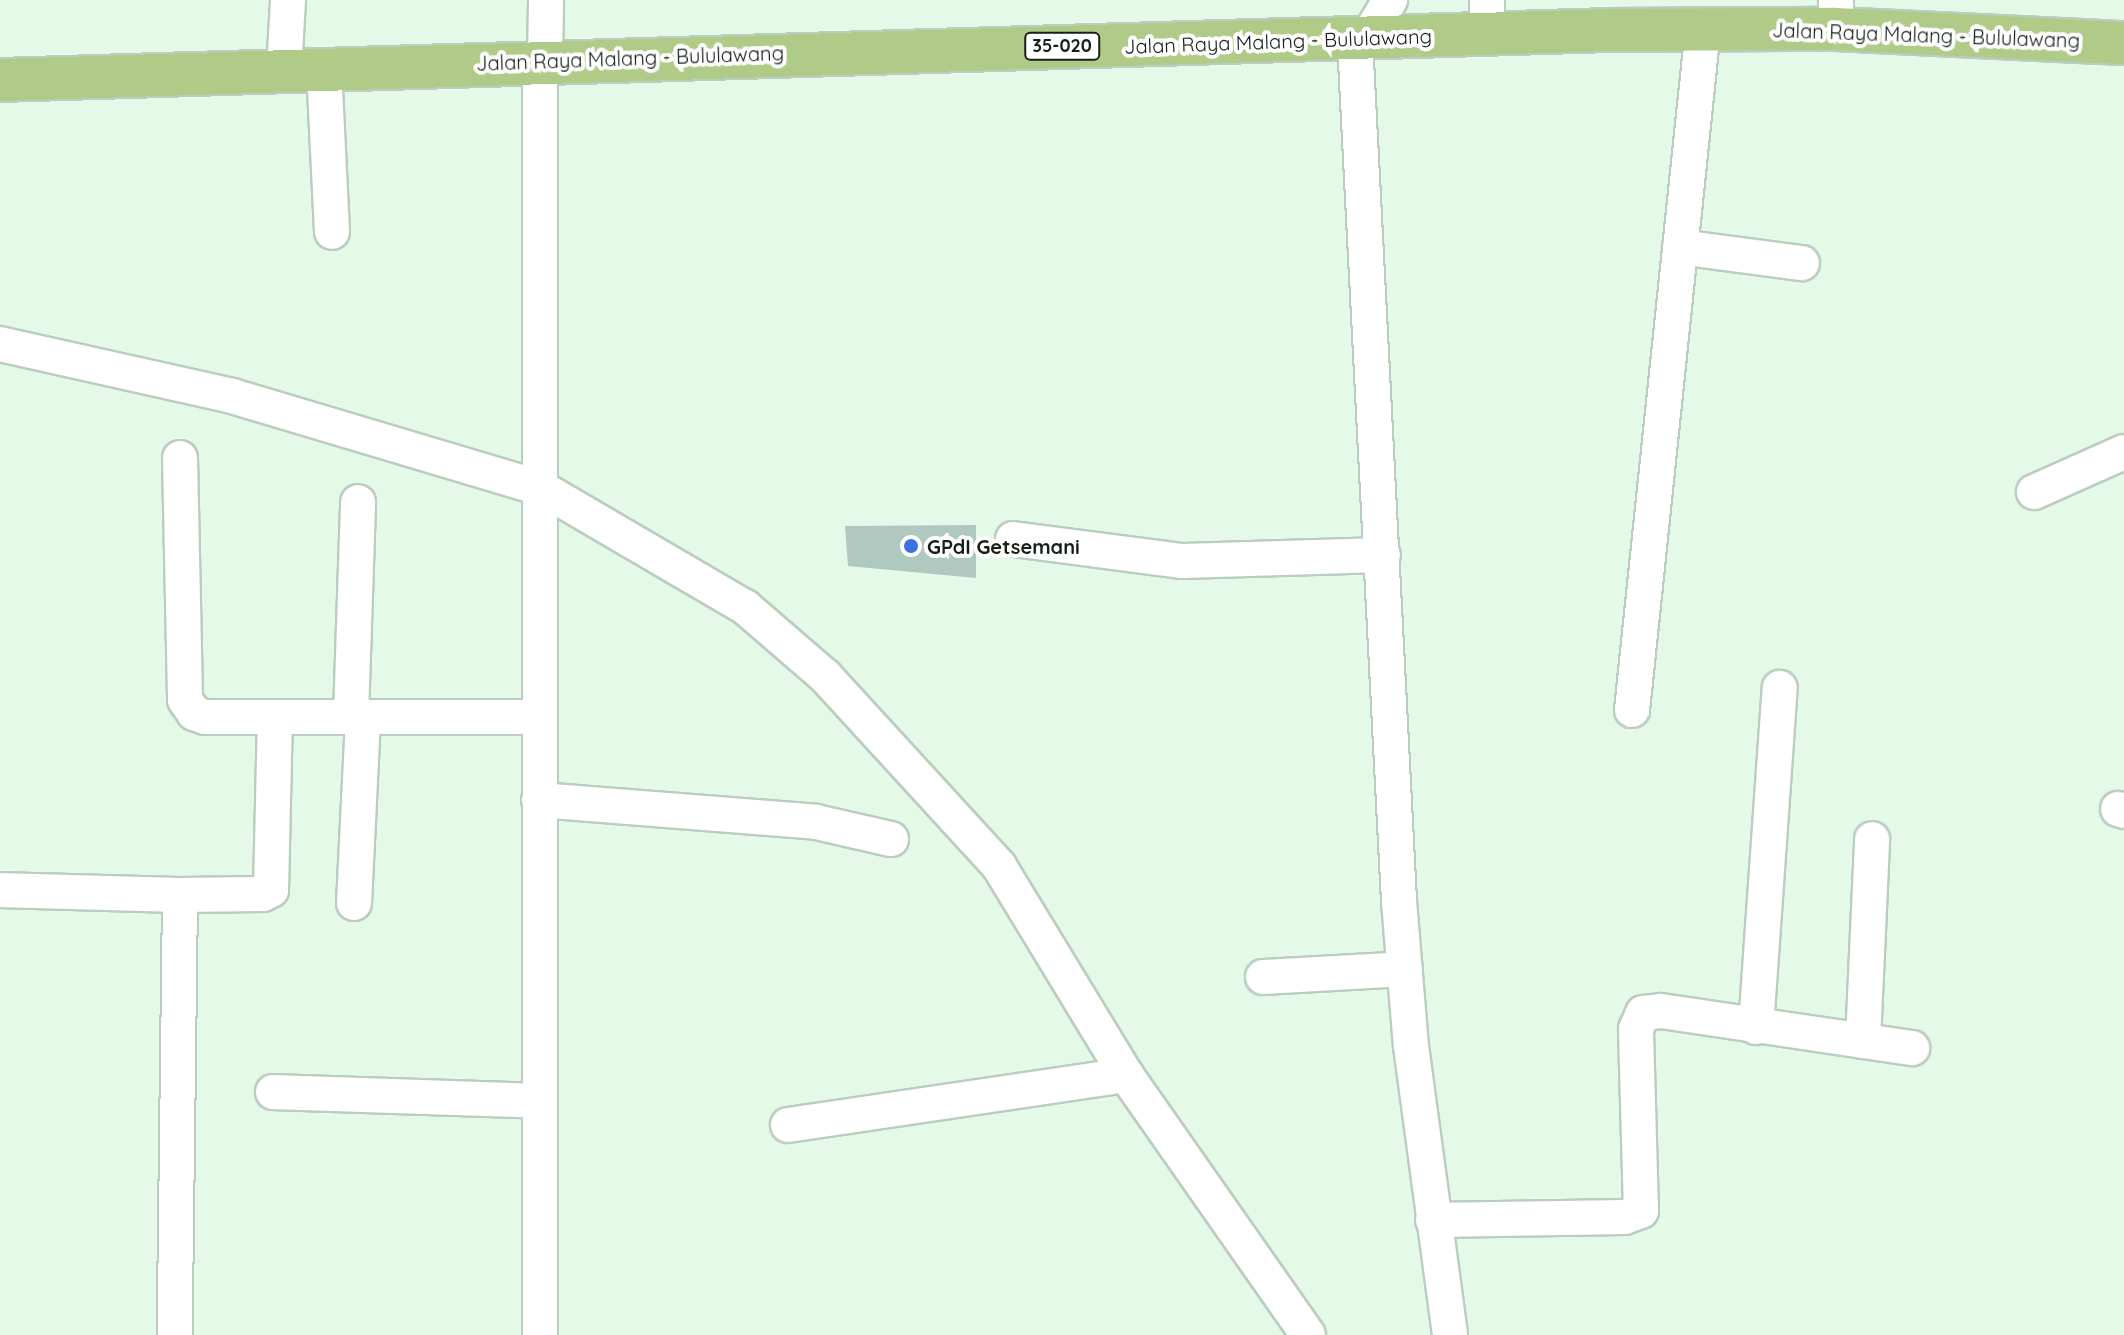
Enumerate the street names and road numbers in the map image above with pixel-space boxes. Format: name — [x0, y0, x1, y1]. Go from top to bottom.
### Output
street label: Jalan Raya Malang - Bululawang — [1772, 18, 2080, 52]
street label: Jalan Raya Malang - Bululawang — [1124, 24, 1432, 58]
road number: 35-020 — [1024, 32, 1100, 60]
street label: Jalan Raya Malang - Bululawang — [476, 41, 784, 75]

